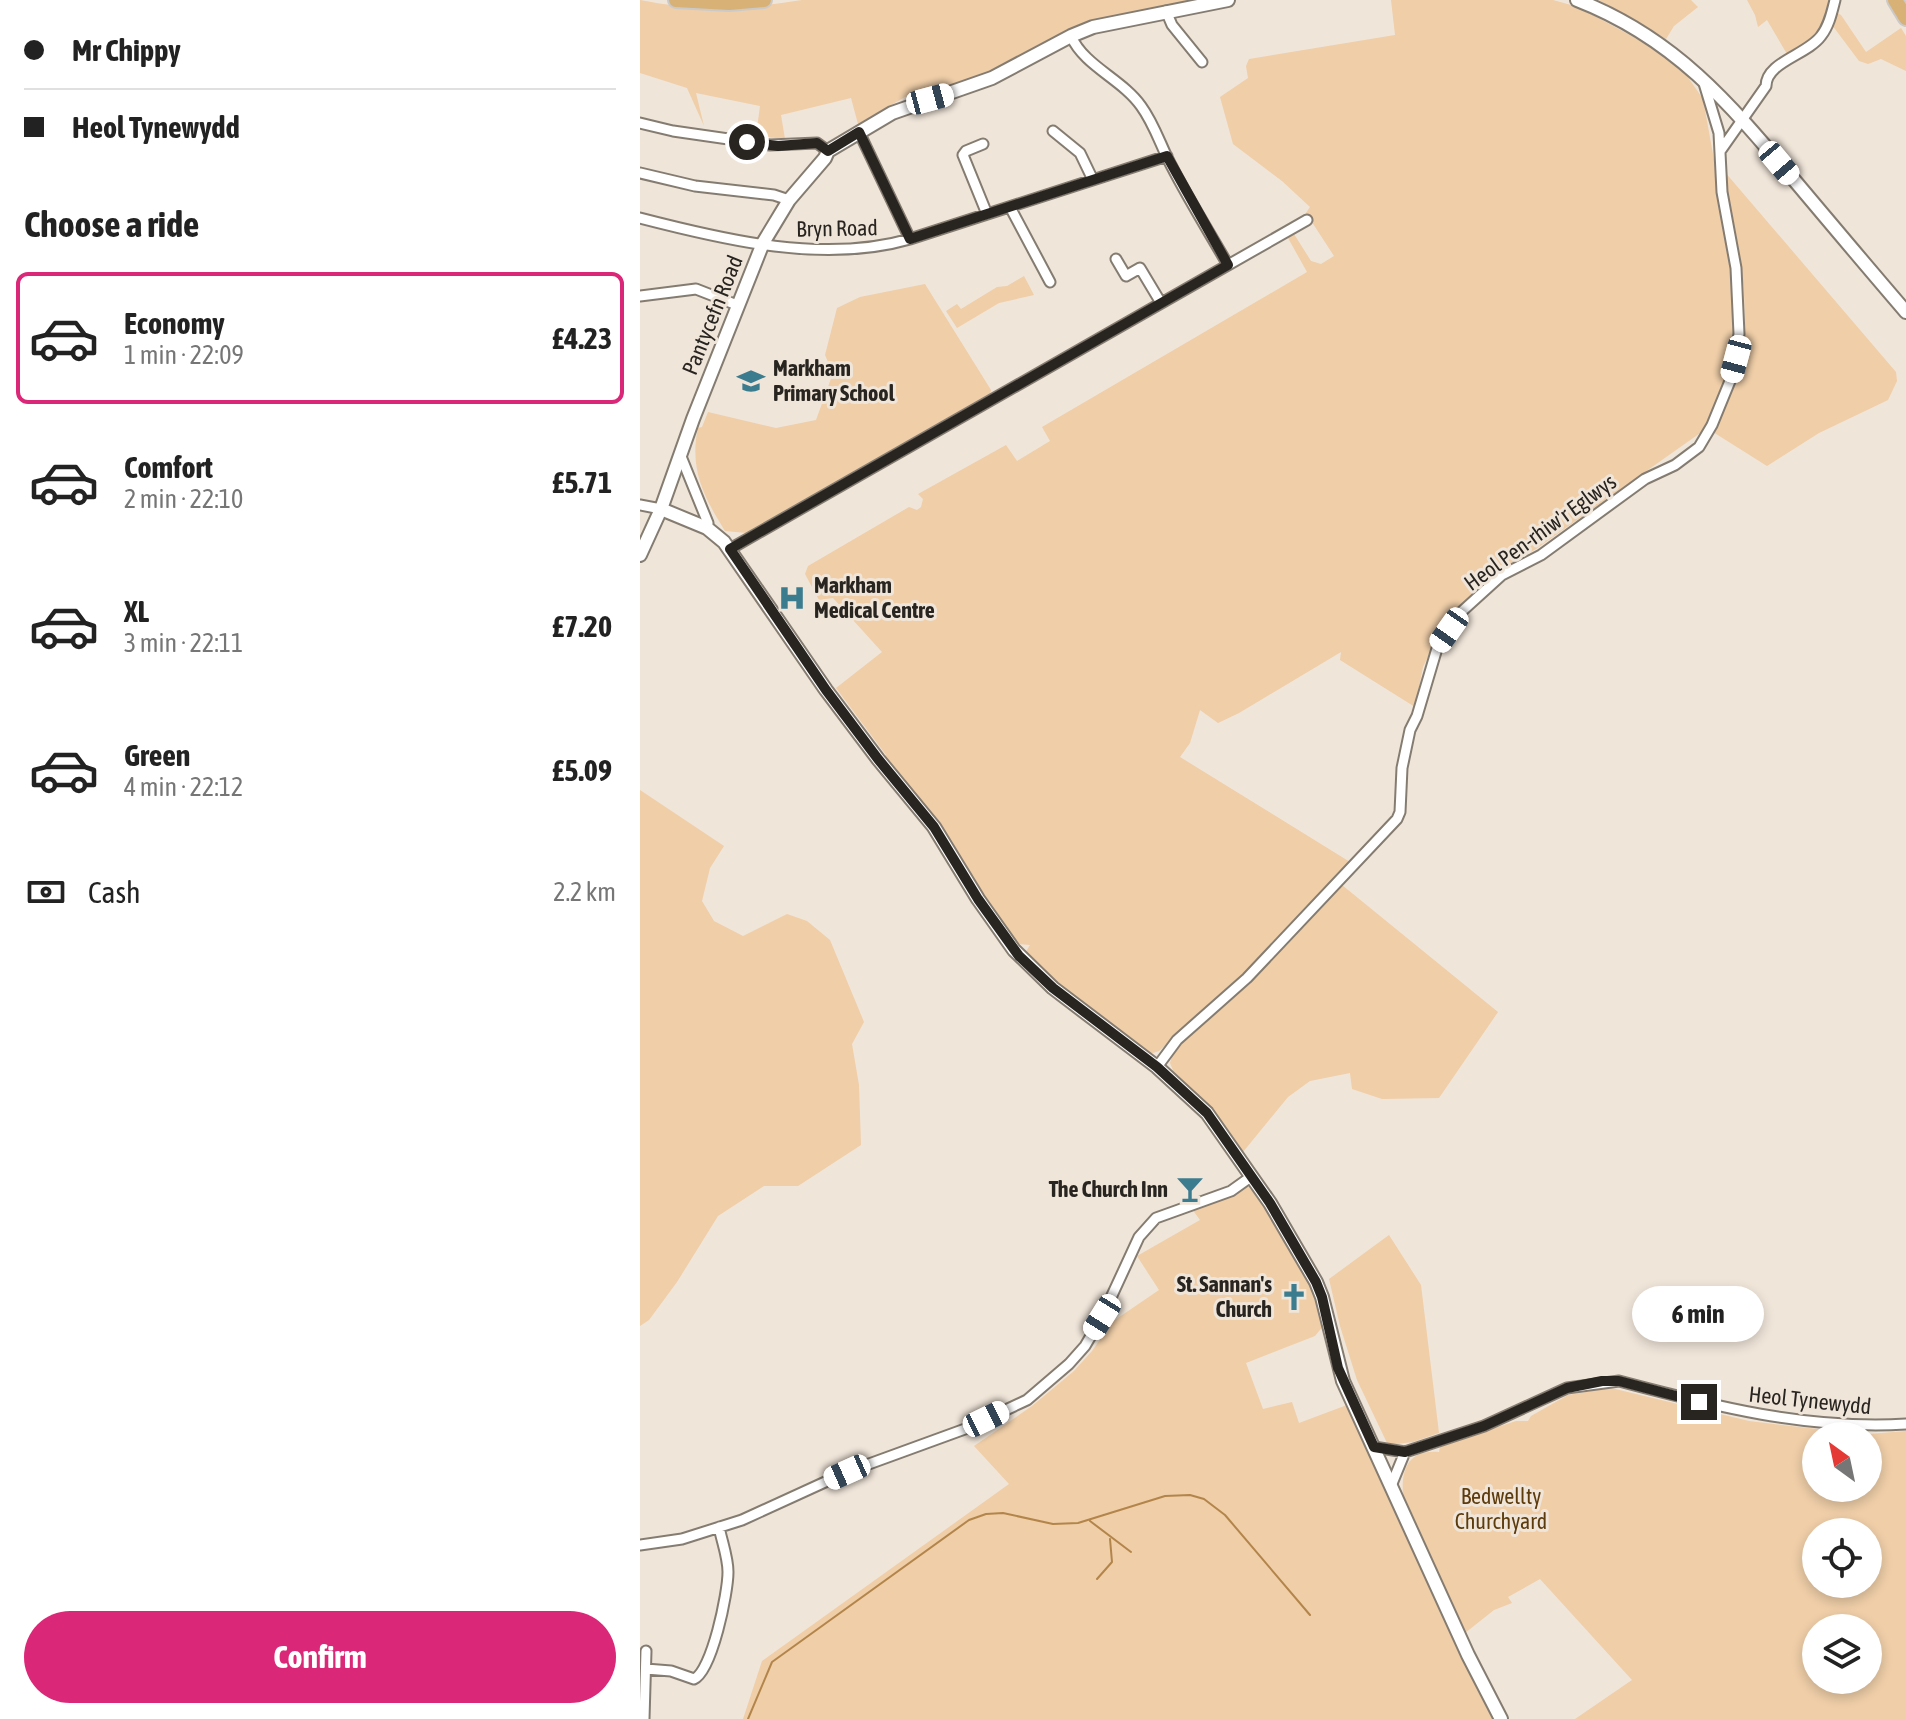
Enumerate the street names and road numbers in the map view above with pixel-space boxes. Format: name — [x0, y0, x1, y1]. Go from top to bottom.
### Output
street label: Bryn Road — [796, 214, 878, 242]
street label: Pantycefn Road — [676, 252, 748, 378]
street label: Heol Pen-rhiw'r Eglwys — [1459, 468, 1621, 596]
street label: Heol Tynewydd — [1747, 1381, 1873, 1419]

